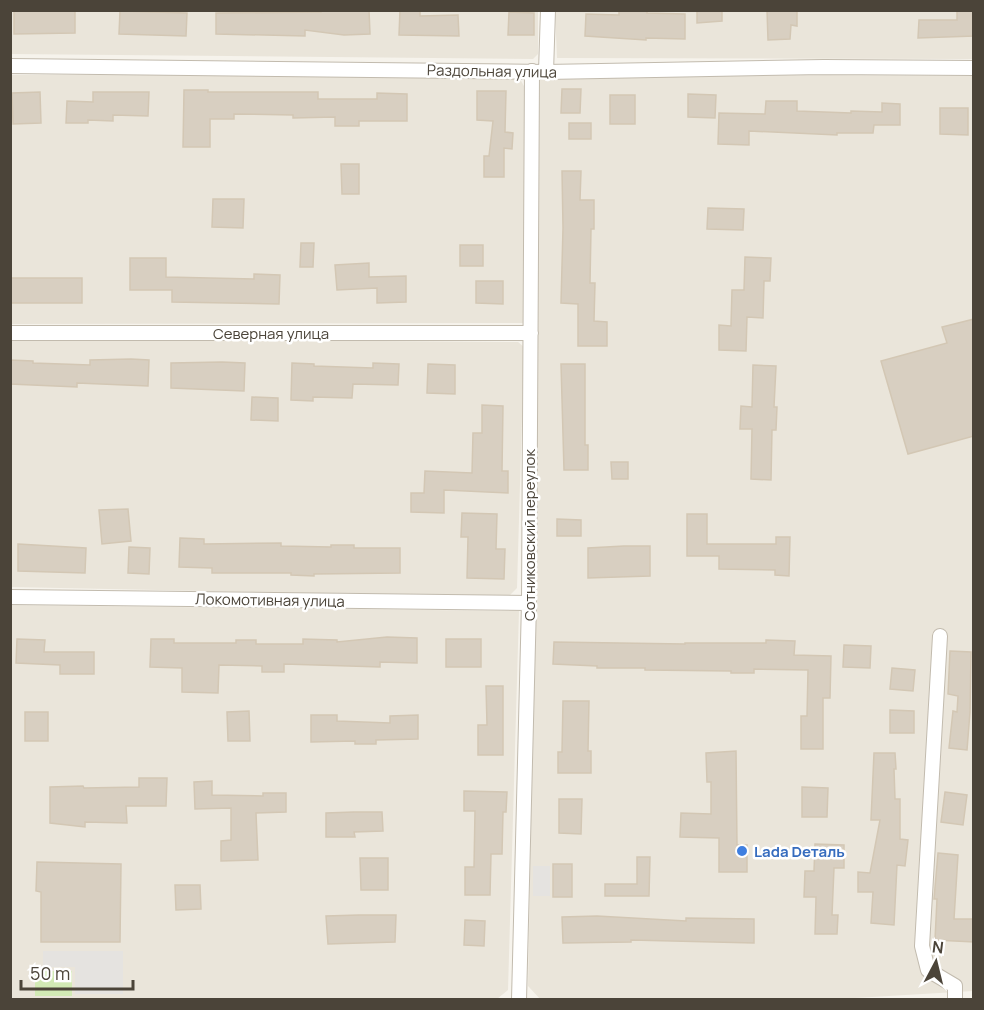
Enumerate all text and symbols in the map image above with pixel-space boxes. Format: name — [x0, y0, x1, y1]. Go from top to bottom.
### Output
street label: Раздольная улица — [427, 59, 557, 83]
street label: Северная улица — [213, 323, 329, 344]
street label: Сотниковский переулок — [519, 449, 540, 621]
street label: Локомотивная улица — [195, 588, 345, 612]
place label: Lada Dеталь — [754, 841, 845, 862]
marker: Lada Dеталь — [735, 844, 749, 858]
north arrow — [906, 932, 966, 992]
text: N — [931, 935, 945, 959]
scale bar — [21, 953, 134, 991]
text: 50 m — [30, 961, 70, 985]

